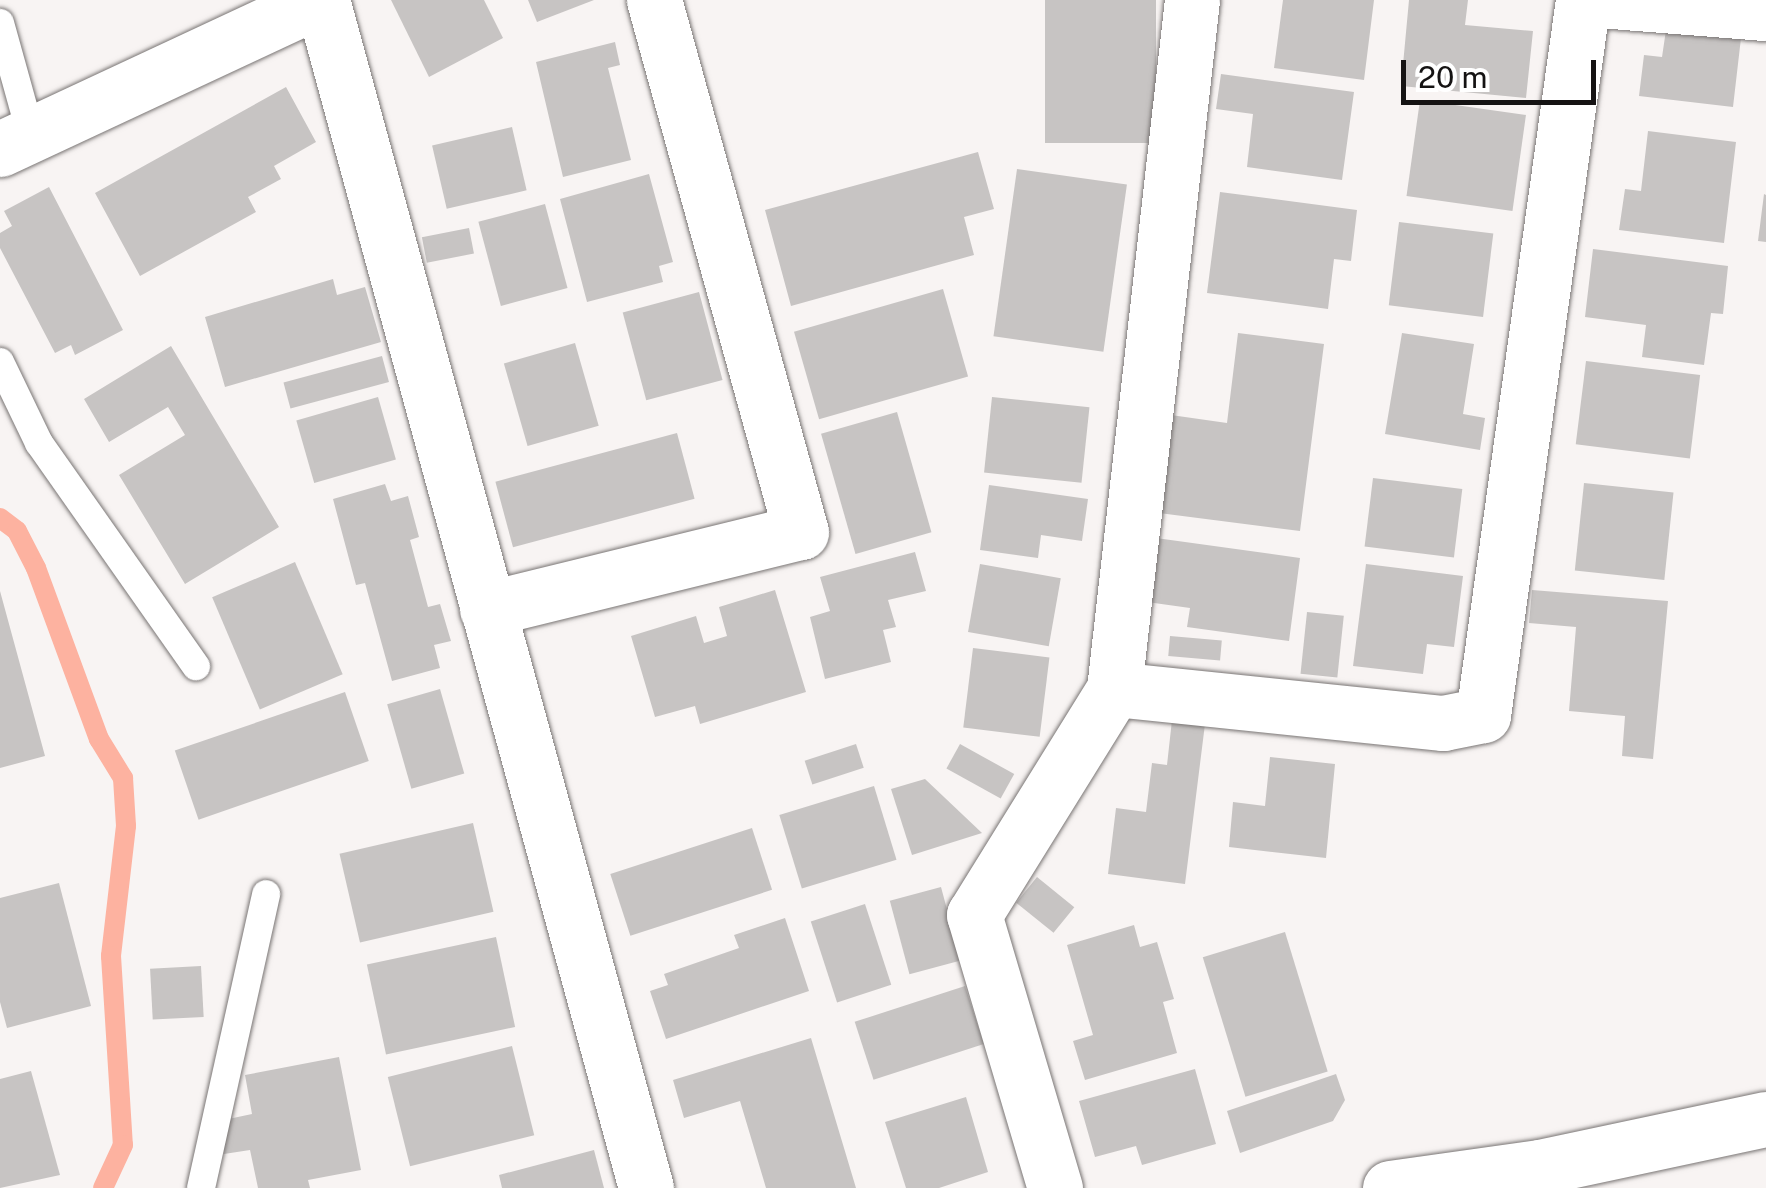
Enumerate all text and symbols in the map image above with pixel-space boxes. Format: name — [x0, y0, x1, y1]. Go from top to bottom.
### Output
scale bar — [1406, 40, 1601, 102]
text: 20 m — [1418, 59, 1487, 95]

